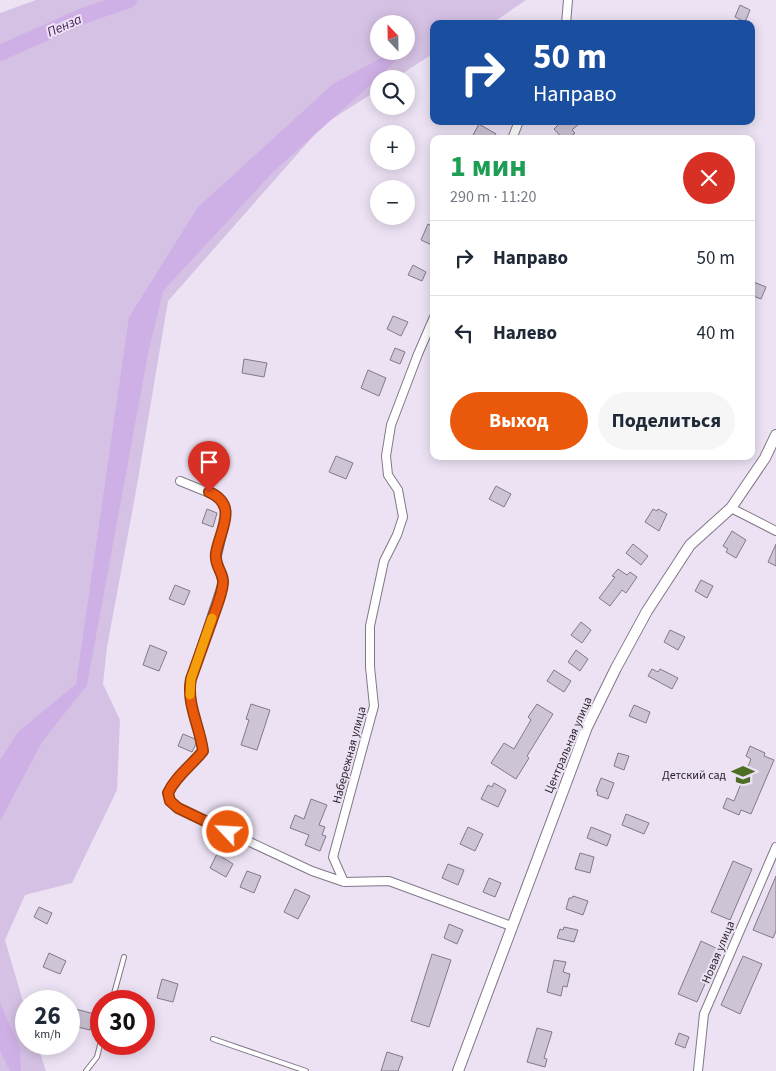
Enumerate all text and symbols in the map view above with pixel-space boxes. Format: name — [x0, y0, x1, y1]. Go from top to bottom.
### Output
water label: Пенза — [44, 9, 85, 42]
north arrow — [370, 15, 415, 60]
map controls — [370, 15, 415, 225]
text: 50 m — [533, 32, 607, 82]
icon: right — [450, 40, 515, 105]
button: search — [370, 70, 415, 115]
text: Направо — [533, 78, 617, 110]
button: + — [370, 125, 415, 170]
text: 1 мин — [450, 145, 527, 188]
button: close — [683, 152, 735, 204]
button: − — [370, 180, 415, 225]
text: 290 m · 11:20 — [450, 186, 537, 208]
icon: right — [450, 244, 478, 272]
text: Направо — [493, 245, 568, 272]
text: 50 m — [697, 245, 735, 272]
icon: left — [450, 319, 478, 347]
text: Налево — [493, 320, 557, 347]
text: 40 m — [697, 320, 735, 347]
button: Выход — [450, 392, 588, 450]
button: Поделиться — [598, 392, 735, 450]
pin — [188, 441, 230, 492]
icon: arrive — [195, 448, 223, 476]
street label: Центральная улица — [540, 694, 597, 796]
street label: Набережная улица — [328, 705, 371, 806]
school or university icon: Детский сад — [730, 762, 756, 788]
place label: Детский сад — [662, 767, 727, 784]
position arrow — [201, 805, 253, 857]
street label: Новая улица — [698, 918, 739, 986]
speed limit sign: 30 — [90, 990, 155, 1055]
text: 26 — [34, 998, 61, 1034]
text: km/h — [34, 1026, 61, 1043]

